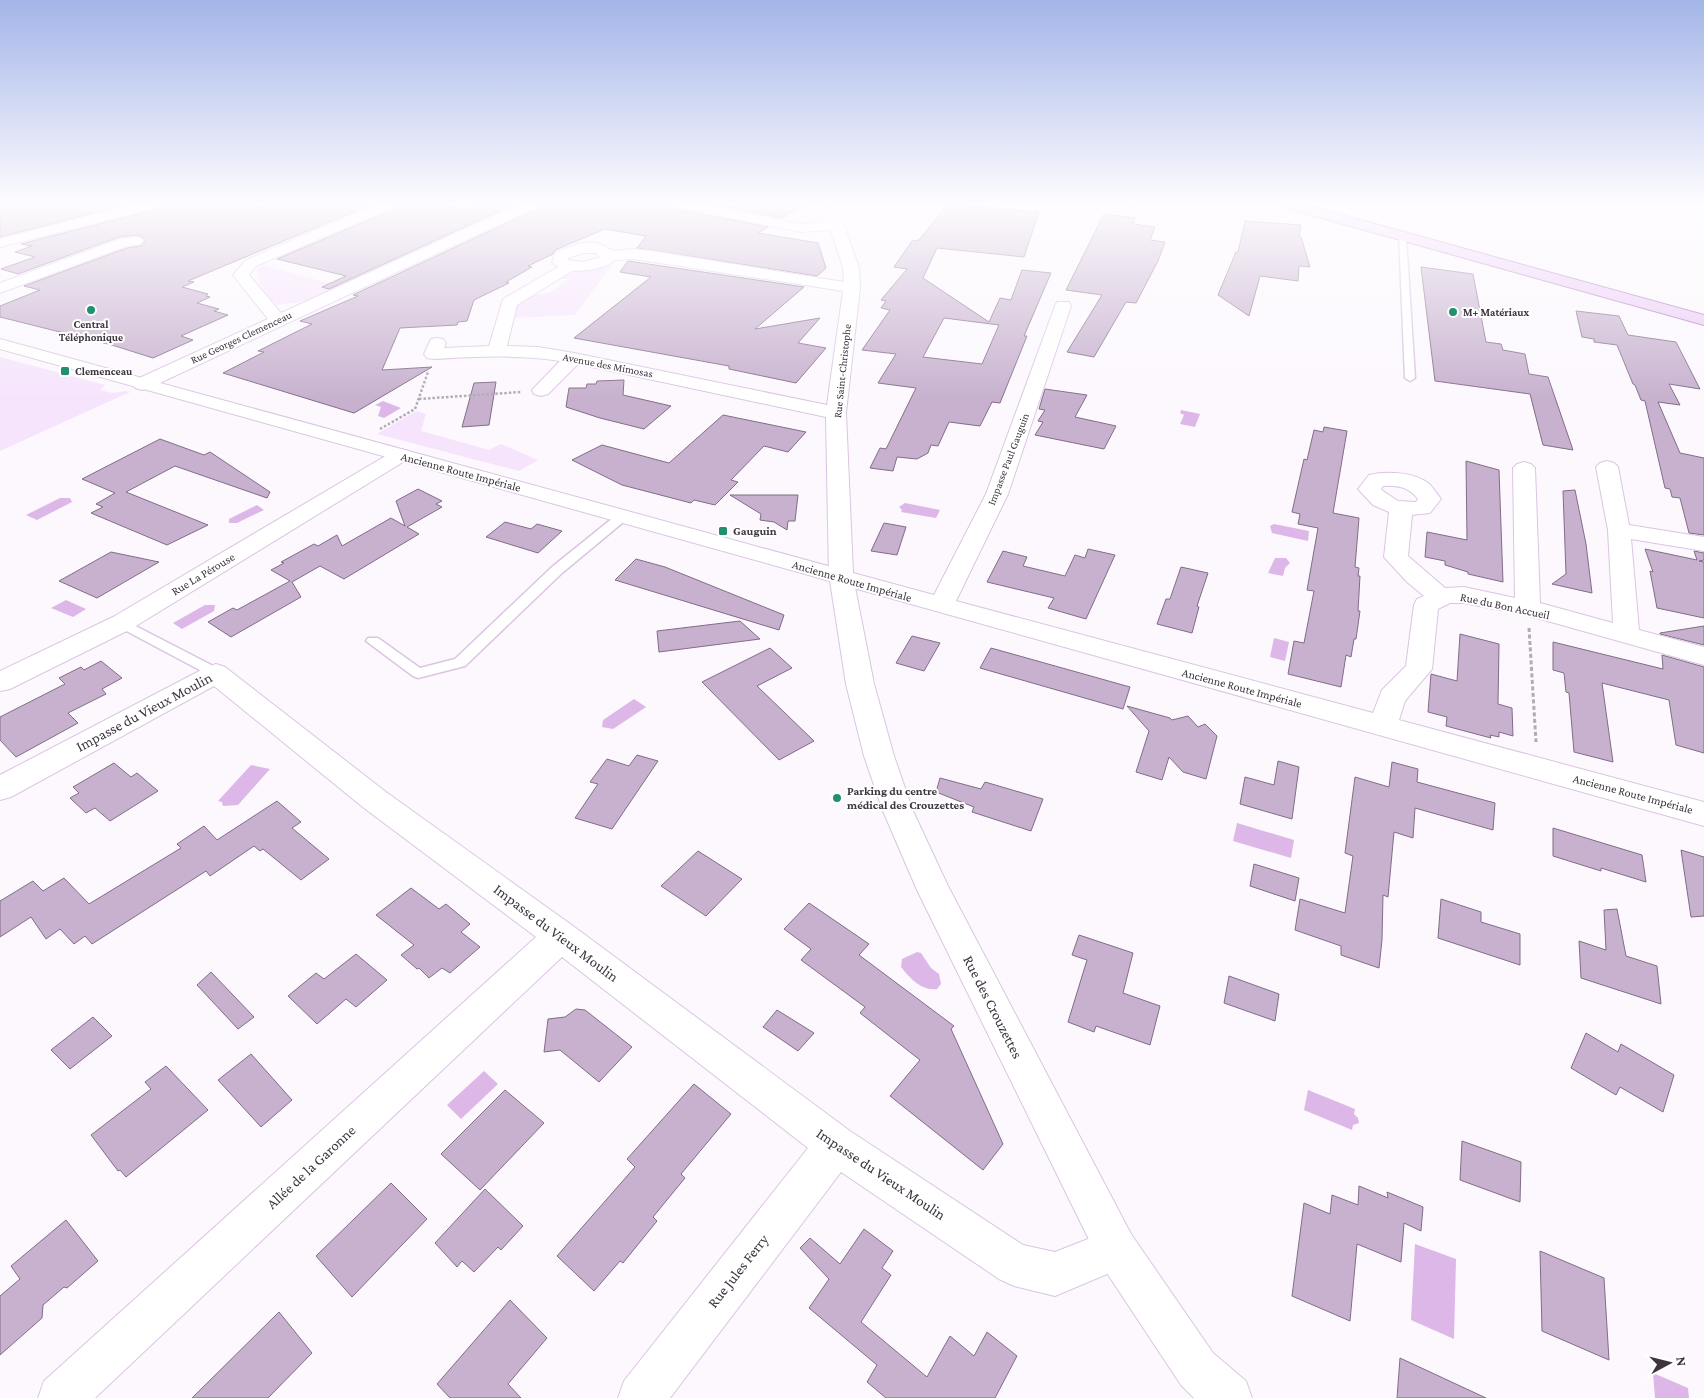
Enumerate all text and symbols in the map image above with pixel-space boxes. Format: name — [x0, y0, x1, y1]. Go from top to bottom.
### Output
marker: Central Téléphonique — [85, 304, 97, 316]
marker: M+ Matériaux — [1447, 306, 1459, 318]
place label: M+ Matériaux — [1463, 306, 1530, 318]
street label: Rue Georges Clemenceau — [189, 308, 294, 367]
place label: Central Téléphonique — [59, 318, 123, 343]
street label: Rue Saint-Christophe — [831, 323, 854, 419]
street label: Avenue des Mimosas — [562, 350, 654, 380]
marker: Clemenceau — [59, 365, 71, 377]
place label: Clemenceau — [75, 365, 133, 377]
street label: Impasse Paul Gauguin — [985, 411, 1032, 507]
street label: Ancienne Route Impériale — [400, 449, 522, 495]
place label: Gauguin — [733, 524, 777, 538]
marker: Gauguin — [717, 525, 729, 537]
street label: Rue La Pérouse — [169, 550, 237, 598]
street label: Ancienne Route Impériale — [791, 557, 913, 605]
street label: Rue du Bon Accueil — [1459, 590, 1551, 622]
street label: Ancienne Route Impériale — [1181, 665, 1303, 711]
street label: Impasse du Vieux Moulin — [73, 669, 215, 756]
street label: Ancienne Route Impériale — [1572, 771, 1694, 817]
place label: Parking du centre médical des Crouzettes — [847, 784, 964, 812]
marker: Parking du centre médical des Crouzettes — [831, 792, 843, 804]
street label: Impasse du Vieux Moulin — [490, 881, 621, 986]
street label: Rue des Crouzettes — [960, 953, 1026, 1061]
street label: Allée de la Garonne — [263, 1122, 359, 1212]
street label: Impasse du Vieux Moulin — [813, 1125, 948, 1224]
street label: Rue Jules Ferry — [704, 1231, 772, 1311]
north arrow — [1644, 1338, 1694, 1388]
text: N — [1673, 1356, 1690, 1368]

